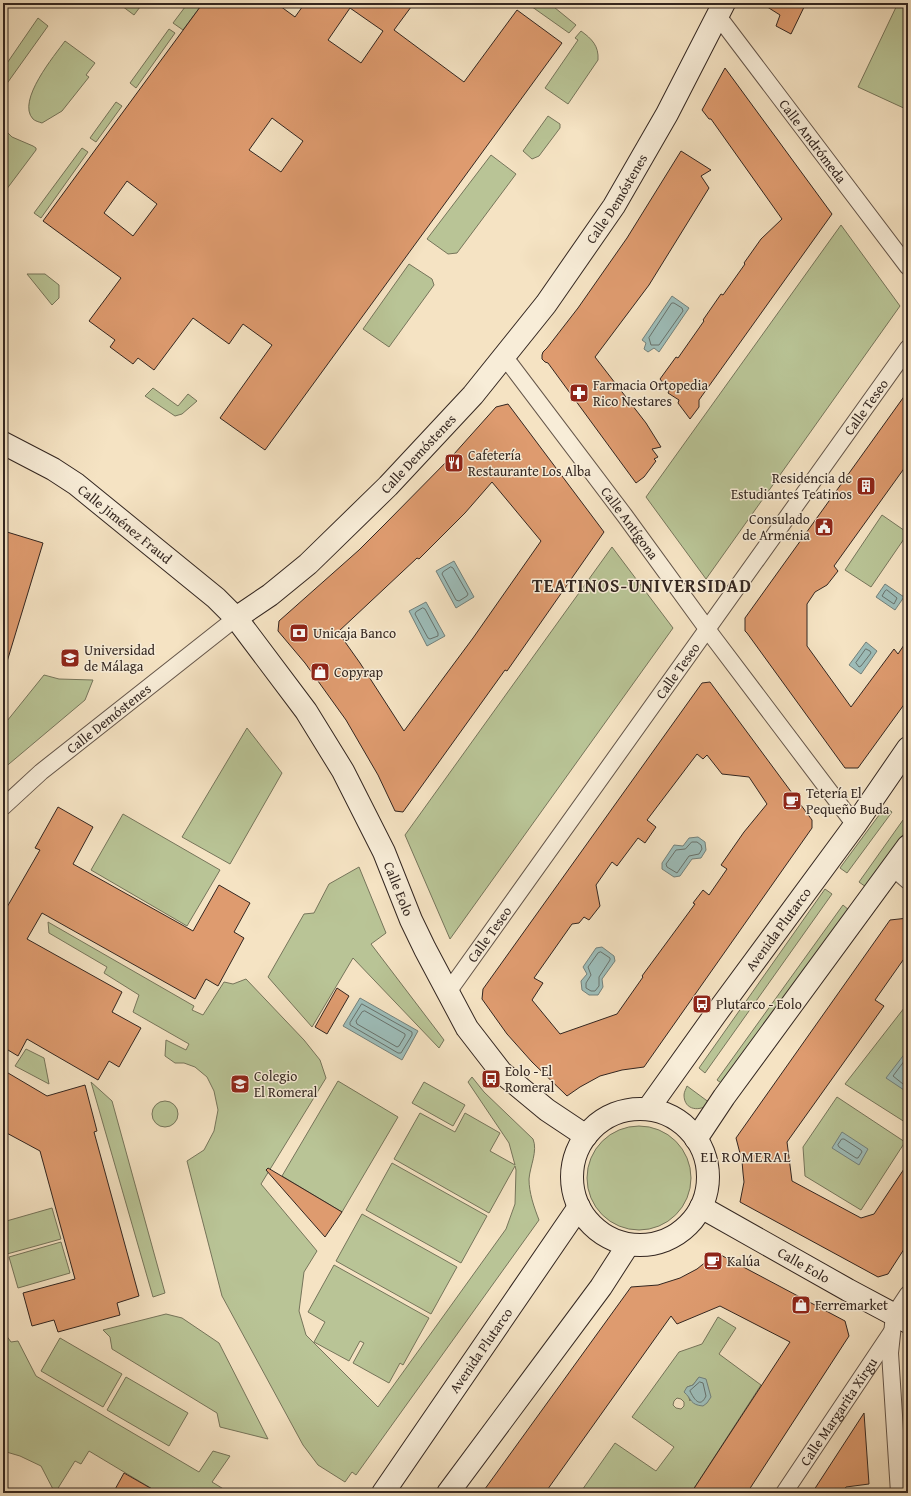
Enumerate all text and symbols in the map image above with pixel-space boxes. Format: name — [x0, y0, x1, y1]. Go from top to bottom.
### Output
street label: Calle Andrómeda — [774, 95, 851, 188]
street label: Calle Demóstenes — [581, 150, 652, 248]
place label: Farmacia Ortopedia Rico Nestares — [593, 375, 708, 411]
street label: Calle Teseo — [839, 375, 893, 439]
pharmacy icon: Farmacia Ortopedia Rico Nestares — [568, 382, 590, 404]
street label: Calle Demóstenes — [376, 409, 460, 498]
place label: Cafetería Restaurante Los Alba — [468, 445, 591, 481]
restaurant icon: Cafetería Restaurante Los Alba — [443, 452, 465, 474]
place label: Residencia de Estudiantes Teatinos — [731, 468, 852, 504]
building icon: Residencia de Estudiantes Teatinos — [855, 475, 877, 497]
street label: Calle Jiménez Fraud — [74, 480, 177, 569]
street label: Calle Antígona — [596, 483, 663, 564]
place label: Consulado de Armenia — [742, 509, 810, 545]
public building icon: Consulado de Armenia — [813, 516, 835, 538]
district label: TEATINOS-UNIVERSIDAD — [532, 572, 752, 599]
bank icon: Unicaja Banco — [288, 622, 310, 644]
place label: Unicaja Banco — [313, 623, 396, 643]
street label: Calle Teseo — [651, 638, 705, 703]
place label: Universidad de Málaga — [84, 640, 156, 676]
school or university icon: Universidad de Málaga — [59, 647, 81, 669]
shop icon: Copyrap — [309, 661, 331, 683]
place label: Copyrap — [334, 662, 384, 682]
street label: Calle Demóstenes — [62, 679, 155, 758]
place label: Tetería El Pequeño Buda — [806, 783, 890, 819]
cafe icon: Tetería El Pequeño Buda — [781, 790, 803, 812]
street label: Calle Eolo — [379, 859, 418, 919]
street label: Avenida Plutarco — [741, 883, 816, 975]
street label: Calle Teseo — [462, 902, 516, 966]
bus stop icon: Plutarco - Eolo — [691, 993, 713, 1015]
place label: Plutarco - Eolo — [716, 994, 802, 1014]
place label: Eolo - El Romeral — [505, 1061, 554, 1097]
place label: Colegio El Romeral — [254, 1066, 318, 1102]
bus stop icon: Eolo - El Romeral — [480, 1068, 502, 1090]
school or university icon: Colegio El Romeral — [229, 1073, 251, 1095]
district label: EL ROMERAL — [701, 1146, 791, 1167]
street label: Calle Eolo — [774, 1242, 834, 1288]
cafe icon: Kalúa — [702, 1250, 724, 1272]
place label: Kalúa — [727, 1251, 760, 1271]
shop icon: Ferremarket — [790, 1294, 812, 1316]
place label: Ferremarket — [815, 1295, 888, 1315]
street label: Avenida Plutarco — [444, 1304, 517, 1397]
street label: Calle Margarita Xirgu — [795, 1353, 882, 1470]

